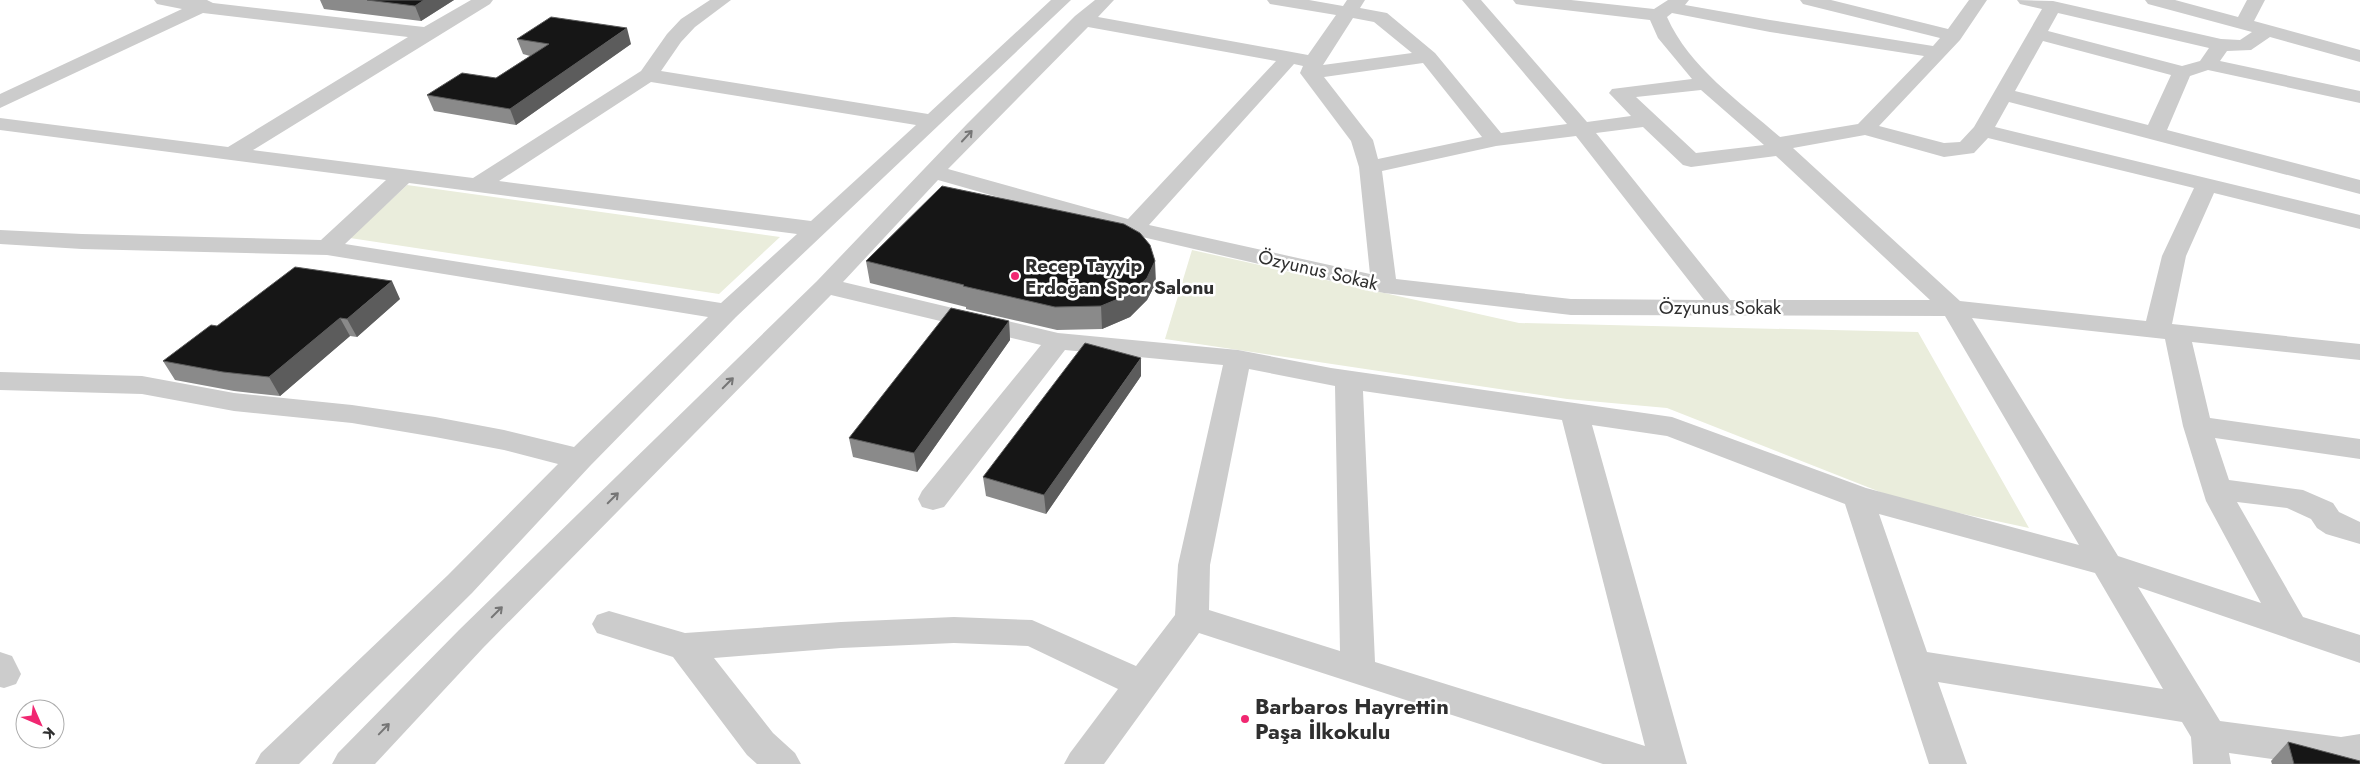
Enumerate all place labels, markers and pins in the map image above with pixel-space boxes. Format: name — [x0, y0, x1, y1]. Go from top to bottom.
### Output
place label: Recep Tayyip Erdoğan Spor Salonu — [1025, 252, 1214, 301]
marker: Recep Tayyip Erdoğan Spor Salonu — [1009, 270, 1021, 282]
place label: Barbaros Hayrettin Paşa İlkokulu — [1255, 690, 1449, 747]
marker: Barbaros Hayrettin Paşa İlkokulu — [1239, 713, 1251, 725]

